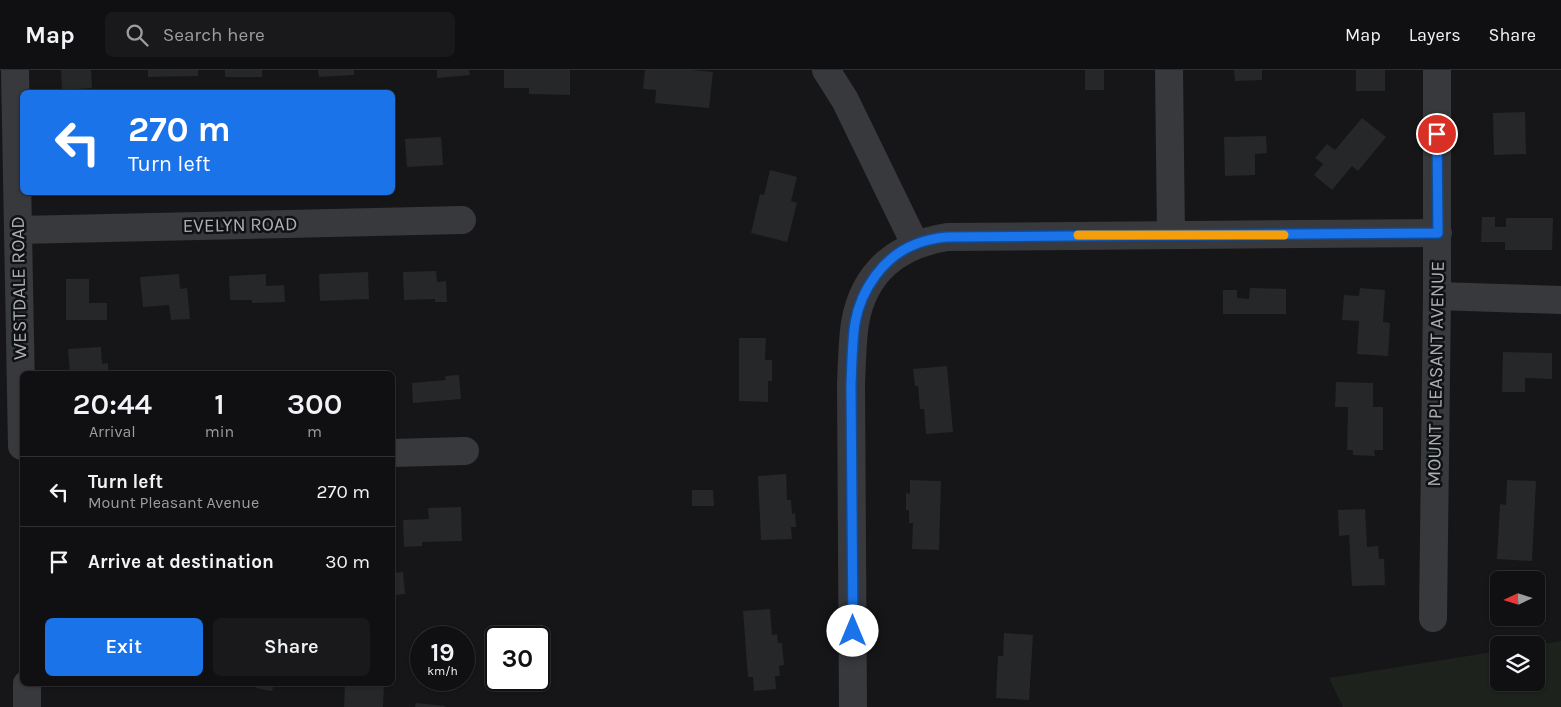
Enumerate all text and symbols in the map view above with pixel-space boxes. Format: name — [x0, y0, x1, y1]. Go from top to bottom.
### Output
search box — [105, 12, 455, 57]
text: Map — [25, 21, 75, 49]
icon: search — [123, 21, 151, 49]
text: Search here — [163, 24, 265, 46]
text: Map — [1345, 24, 1381, 46]
text: Layers — [1409, 24, 1461, 46]
text: Share — [1489, 24, 1536, 46]
text: 270 m — [128, 109, 231, 150]
icon: left — [45, 110, 110, 175]
pin — [1416, 113, 1458, 155]
icon: arrive — [1423, 120, 1451, 148]
text: Turn left — [128, 151, 211, 177]
street label: EVELYN ROAD — [182, 213, 298, 237]
street label: WESTDALE ROAD — [7, 216, 31, 360]
street label: MOUNT PLEASANT AVENUE — [1423, 261, 1449, 487]
text: 20:44 — [73, 386, 152, 422]
text: 1 — [214, 386, 225, 422]
text: 300 — [287, 386, 342, 422]
text: Arrival — [89, 422, 136, 441]
text: min — [205, 422, 234, 441]
text: m — [307, 422, 322, 441]
text: Turn left — [88, 471, 163, 493]
icon: left — [45, 478, 73, 506]
text: 270 m — [317, 481, 370, 503]
text: Mount Pleasant Avenue — [88, 493, 259, 512]
icon: arrive — [45, 548, 73, 576]
text: Arrive at destination — [88, 551, 274, 573]
text: 30 m — [325, 551, 370, 573]
north arrow — [1490, 571, 1545, 626]
map controls — [1490, 571, 1545, 691]
position arrow — [826, 604, 878, 656]
button: Exit — [45, 618, 203, 676]
button: Share — [213, 618, 370, 676]
speed limit sign: 30 — [485, 626, 550, 691]
button: layers — [1490, 636, 1545, 691]
text: 19 — [430, 638, 455, 667]
text: km/h — [427, 664, 458, 678]

